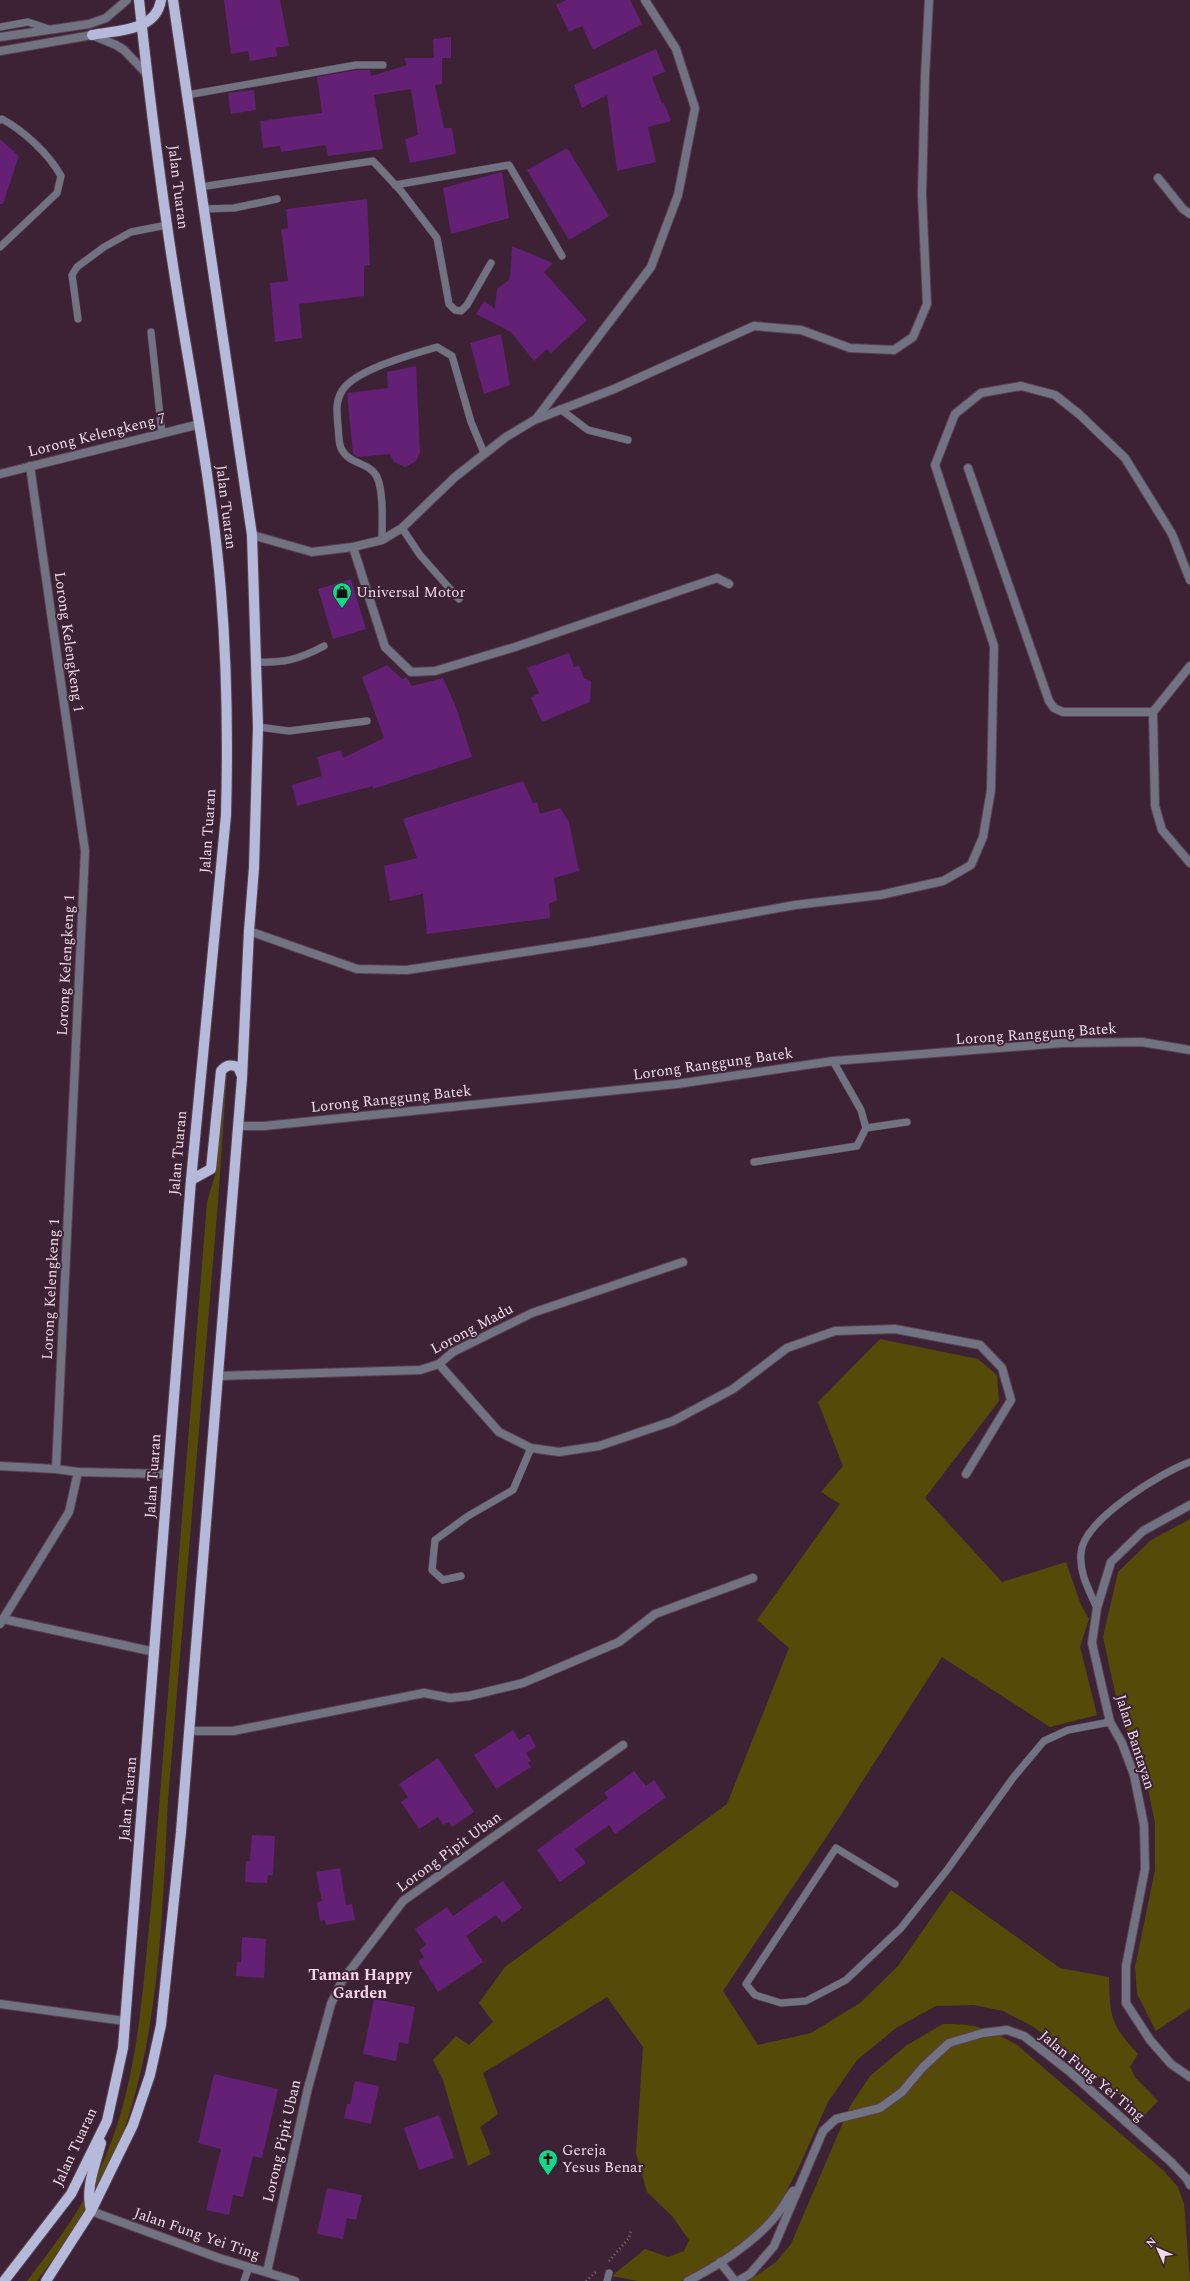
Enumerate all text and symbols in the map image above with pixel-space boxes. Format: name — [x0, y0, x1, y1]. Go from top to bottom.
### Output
street label: Jalan Tuaran — [161, 144, 195, 231]
street label: Lorong Kelengkeng 7 — [25, 407, 169, 463]
street label: Jalan Tuaran — [209, 464, 243, 551]
street label: Lorong Kelengkeng 1 — [48, 570, 90, 714]
shop icon: Universal Motor — [331, 581, 353, 609]
place label: Universal Motor — [356, 581, 465, 604]
street label: Jalan Tuaran — [194, 788, 222, 874]
street label: Lorong Kelengkeng 1 — [51, 894, 81, 1036]
street label: Lorong Ranggung Batek — [955, 1017, 1117, 1051]
street label: Lorong Ranggung Batek — [631, 1041, 795, 1087]
street label: Lorong Ranggung Batek — [309, 1079, 473, 1119]
street label: Jalan Tuaran — [163, 1110, 193, 1196]
street label: Lorong Kelengkeng 1 — [36, 1218, 66, 1360]
street label: Lorong Madu — [427, 1298, 517, 1360]
street label: Jalan Tuaran — [139, 1433, 167, 1519]
street label: Jalan Bantayan — [1109, 1692, 1161, 1793]
street label: Jalan Tuaran — [113, 1756, 143, 1842]
street label: Lorong Pipit Uban — [392, 1806, 507, 1898]
district label: Taman Happy Garden — [308, 1963, 413, 2005]
street label: Jalan Fung Yei Ting — [1034, 2025, 1150, 2127]
street label: Lorong Pipit Uban — [257, 2077, 307, 2205]
street label: Jalan Tuaran — [47, 2103, 103, 2190]
place label: Gereja Yesus Benar — [562, 2139, 643, 2179]
church icon: Gereja Yesus Benar — [537, 2148, 559, 2176]
street label: Jalan Fung Yei Ting — [131, 2202, 263, 2266]
north arrow — [1138, 2229, 1178, 2269]
text: N — [1142, 2233, 1160, 2251]

